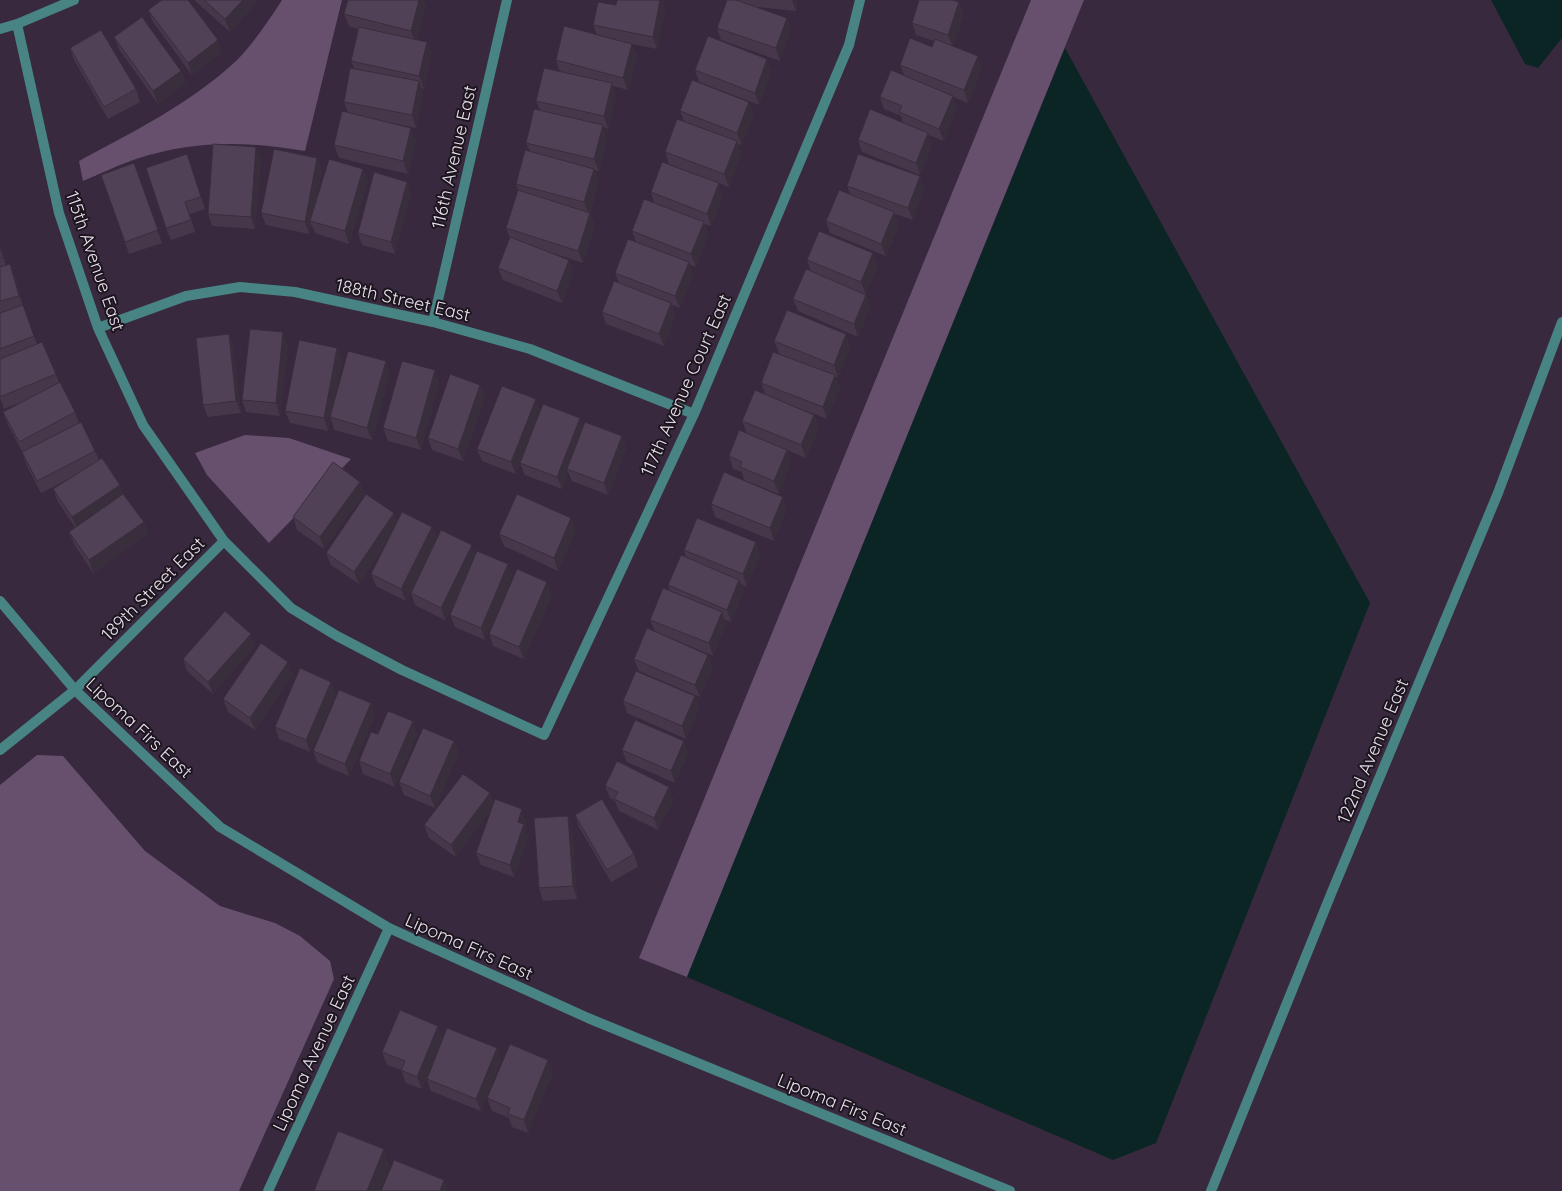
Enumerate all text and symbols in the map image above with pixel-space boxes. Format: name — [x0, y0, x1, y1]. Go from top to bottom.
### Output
street label: 116th Avenue East — [426, 83, 481, 231]
street label: 115th Avenue East — [61, 188, 130, 334]
street label: 188th Street East — [334, 273, 473, 326]
street label: 117th Avenue Court East — [635, 290, 736, 479]
street label: 189th Street East — [96, 532, 209, 645]
street label: Lipoma Firs East — [81, 672, 197, 783]
street label: 122nd Avenue East — [1332, 675, 1413, 827]
street label: Lipoma Firs East — [402, 908, 537, 985]
street label: Lipoma Avenue East — [267, 971, 360, 1135]
street label: Lipoma Firs East — [774, 1068, 910, 1141]

